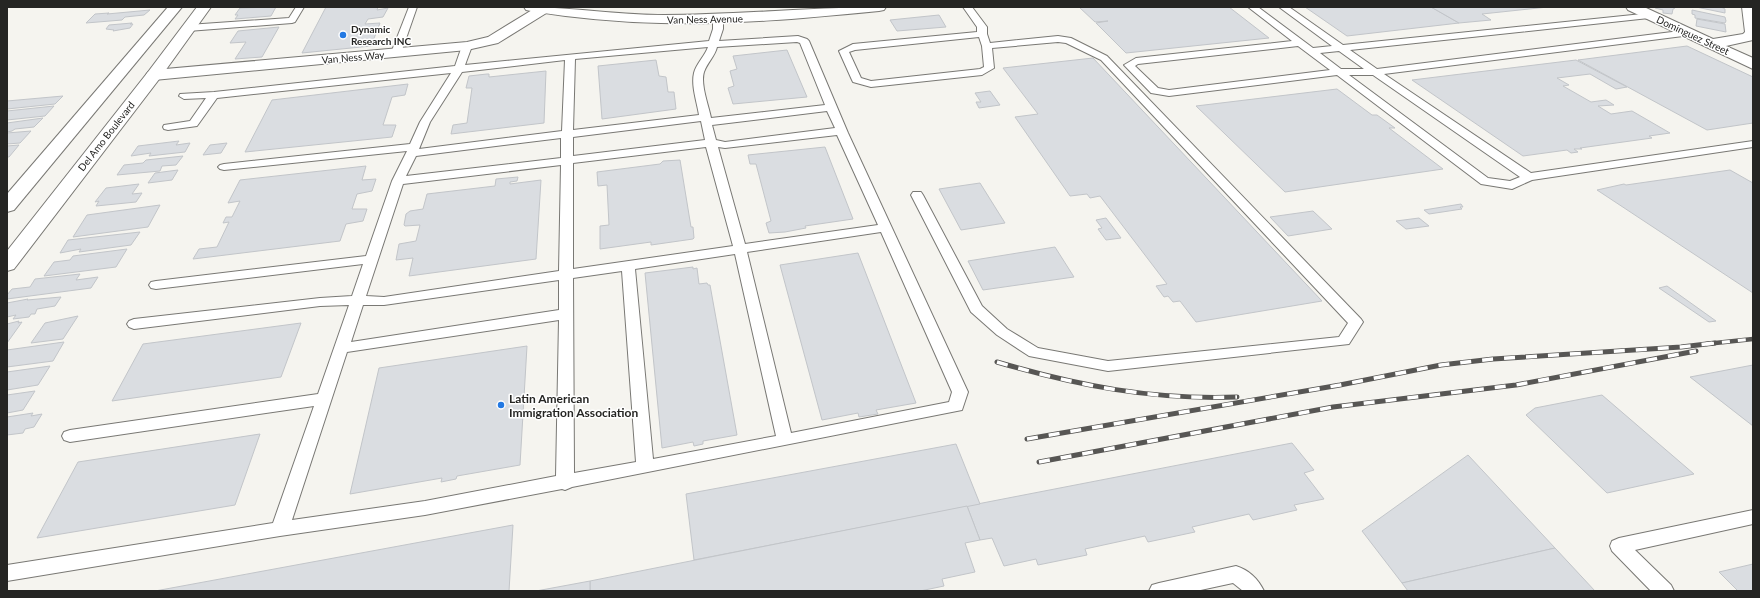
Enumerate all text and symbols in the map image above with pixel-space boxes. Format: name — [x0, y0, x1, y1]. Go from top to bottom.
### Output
street label: Van Ness Avenue — [667, 12, 743, 26]
street label: Dominguez Street — [1655, 13, 1732, 57]
place label: Dynamic Research INC — [351, 23, 411, 47]
marker: Dynamic Research INC — [338, 30, 348, 40]
street label: Van Ness Way — [321, 48, 386, 66]
street label: Del Amo Boulevard — [75, 99, 137, 173]
place label: Latin American Immigration Association — [509, 391, 638, 420]
marker: Latin American Immigration Association — [496, 400, 506, 410]

